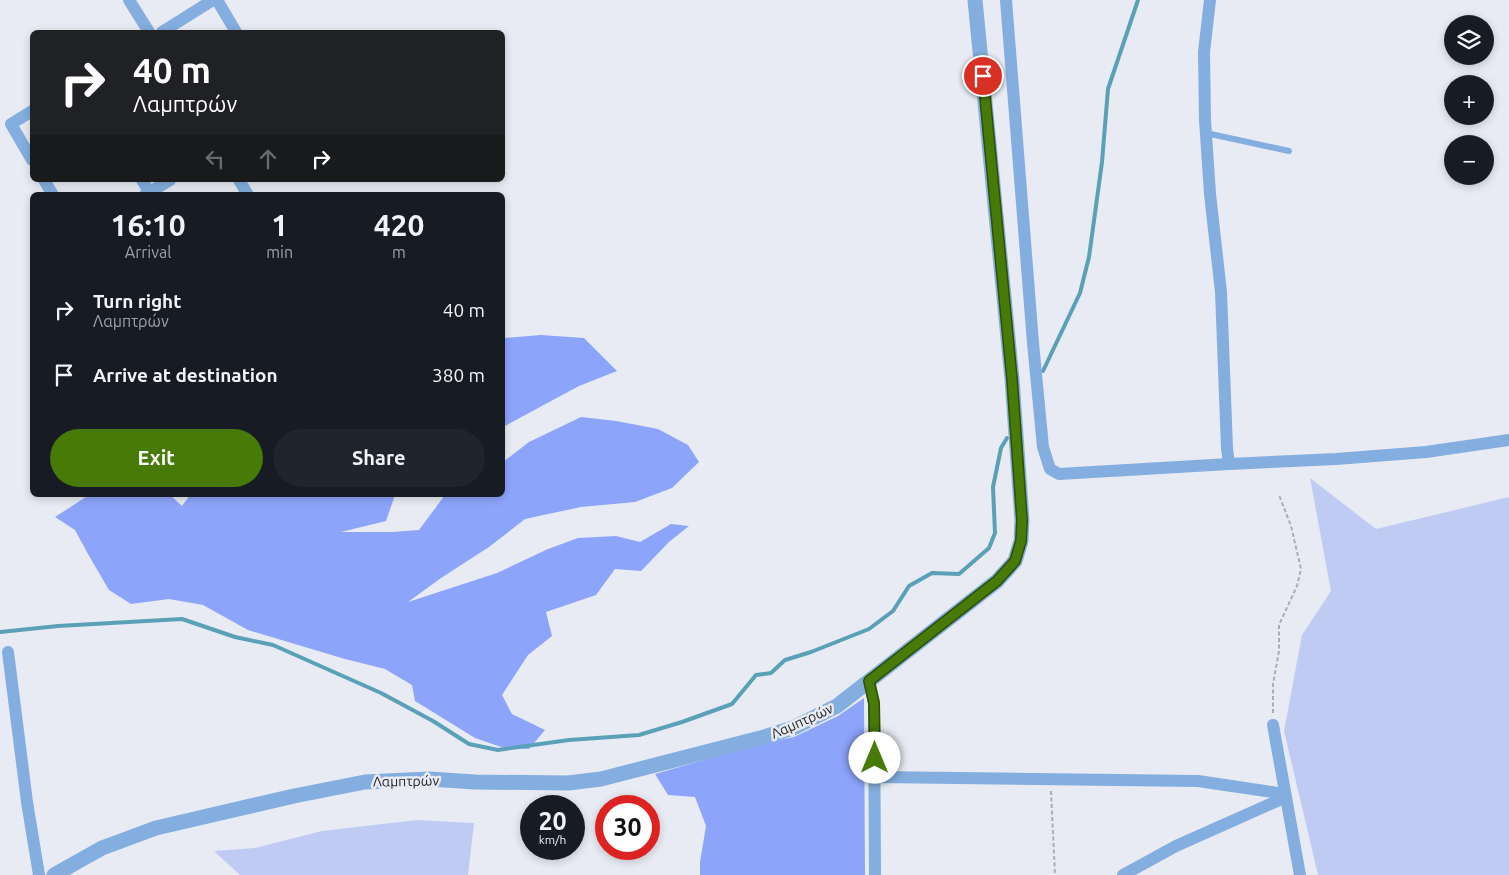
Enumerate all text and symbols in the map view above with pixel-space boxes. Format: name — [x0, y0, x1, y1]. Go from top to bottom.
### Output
map controls — [1444, 15, 1494, 185]
button: layers — [1444, 15, 1494, 65]
icon: right — [50, 50, 115, 115]
text: 40 m — [133, 50, 211, 90]
pin — [962, 55, 1004, 97]
icon: arrive — [969, 62, 997, 90]
button: + — [1444, 75, 1494, 125]
text: Λαμπτρών — [133, 91, 237, 116]
button: − — [1444, 135, 1494, 185]
icon: left — [201, 145, 229, 173]
icon: ahead — [254, 145, 282, 173]
icon: right — [307, 145, 335, 173]
text: 16:10 — [111, 208, 186, 242]
text: 1 — [271, 208, 288, 242]
text: 420 — [374, 208, 424, 242]
text: Arrival — [125, 243, 171, 261]
text: min — [266, 243, 293, 261]
text: m — [392, 243, 406, 261]
text: Turn right — [93, 290, 181, 312]
icon: right — [50, 296, 78, 324]
text: 40 m — [443, 299, 485, 321]
text: Λαμπτρών — [93, 312, 169, 330]
icon: arrive — [50, 361, 78, 389]
text: Arrive at destination — [93, 364, 278, 386]
text: 380 m — [432, 364, 485, 386]
button: Exit — [50, 429, 263, 487]
button: Share — [273, 429, 485, 487]
street label: Λαμπτρών — [769, 700, 836, 742]
position arrow — [848, 731, 900, 783]
street label: Λαμπτρών — [373, 772, 439, 790]
speed limit sign: 30 — [595, 795, 660, 860]
text: 20 — [538, 807, 567, 835]
text: km/h — [539, 833, 566, 846]

